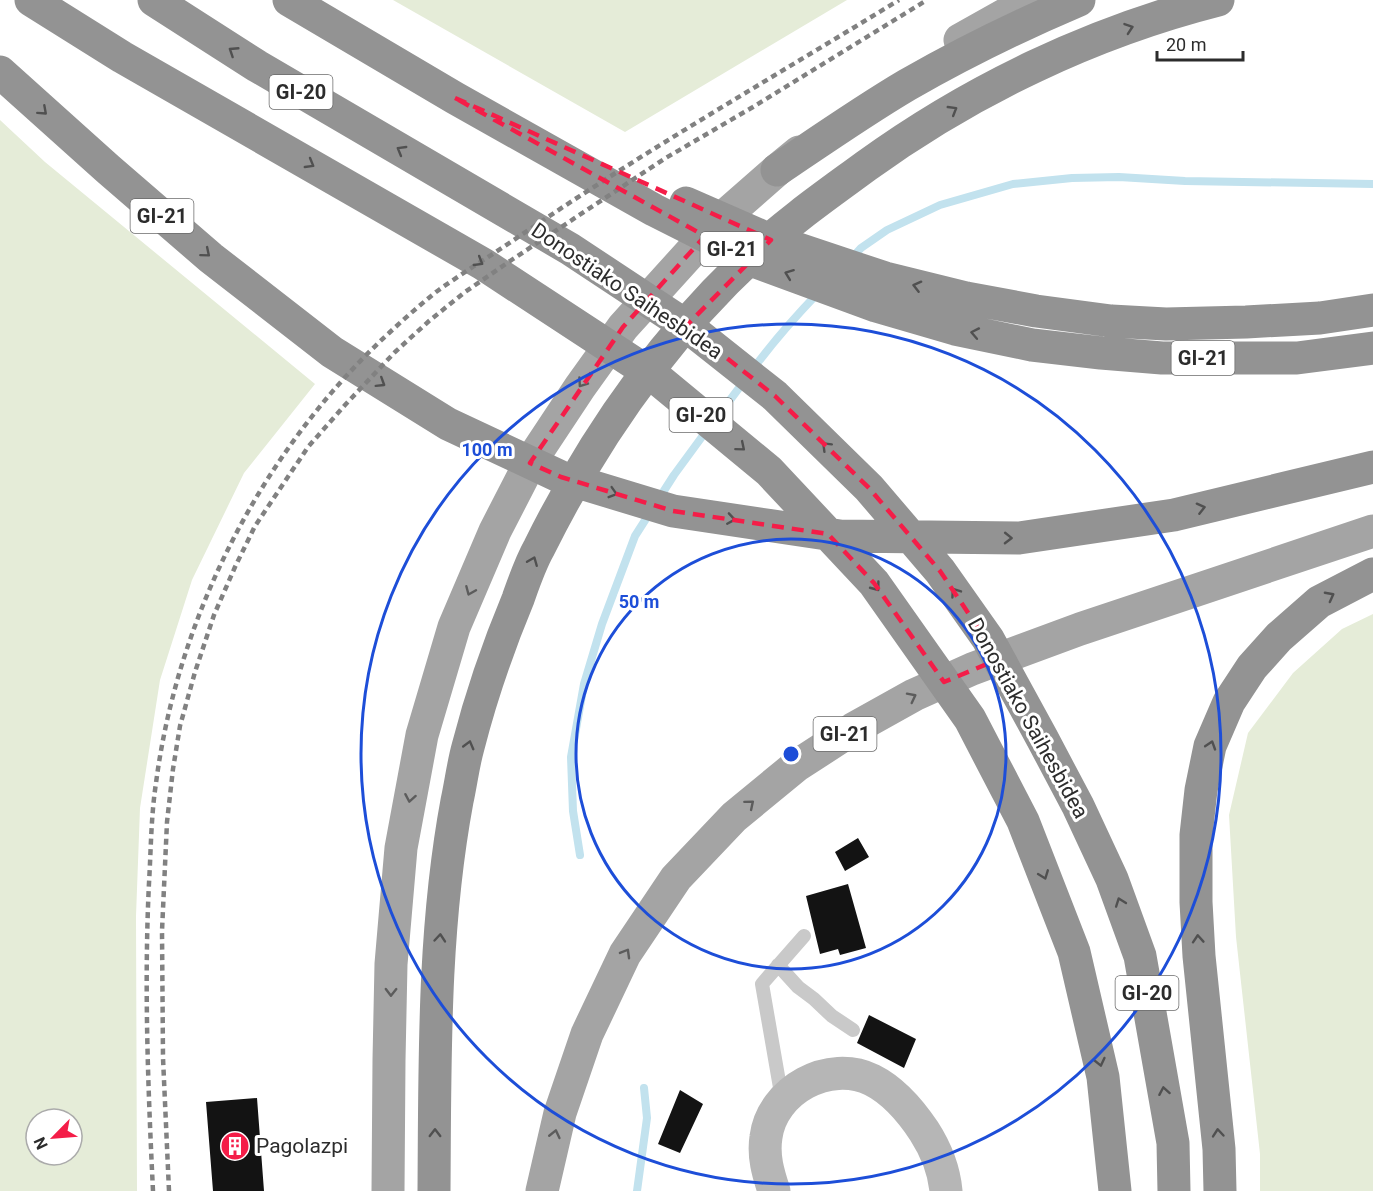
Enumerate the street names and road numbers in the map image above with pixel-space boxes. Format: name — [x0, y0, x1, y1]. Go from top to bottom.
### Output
road number: GI-20 — [270, 75, 332, 109]
road number: GI-21 — [130, 199, 194, 233]
street label: Donostiako Saihesbidea — [527, 218, 727, 364]
road number: GI-21 — [700, 232, 764, 266]
road number: GI-21 — [1172, 341, 1234, 375]
road number: GI-20 — [670, 398, 732, 432]
street label: Donostiako Saihesbidea — [963, 614, 1093, 822]
road number: GI-21 — [814, 717, 876, 751]
road number: GI-20 — [1116, 976, 1178, 1010]

